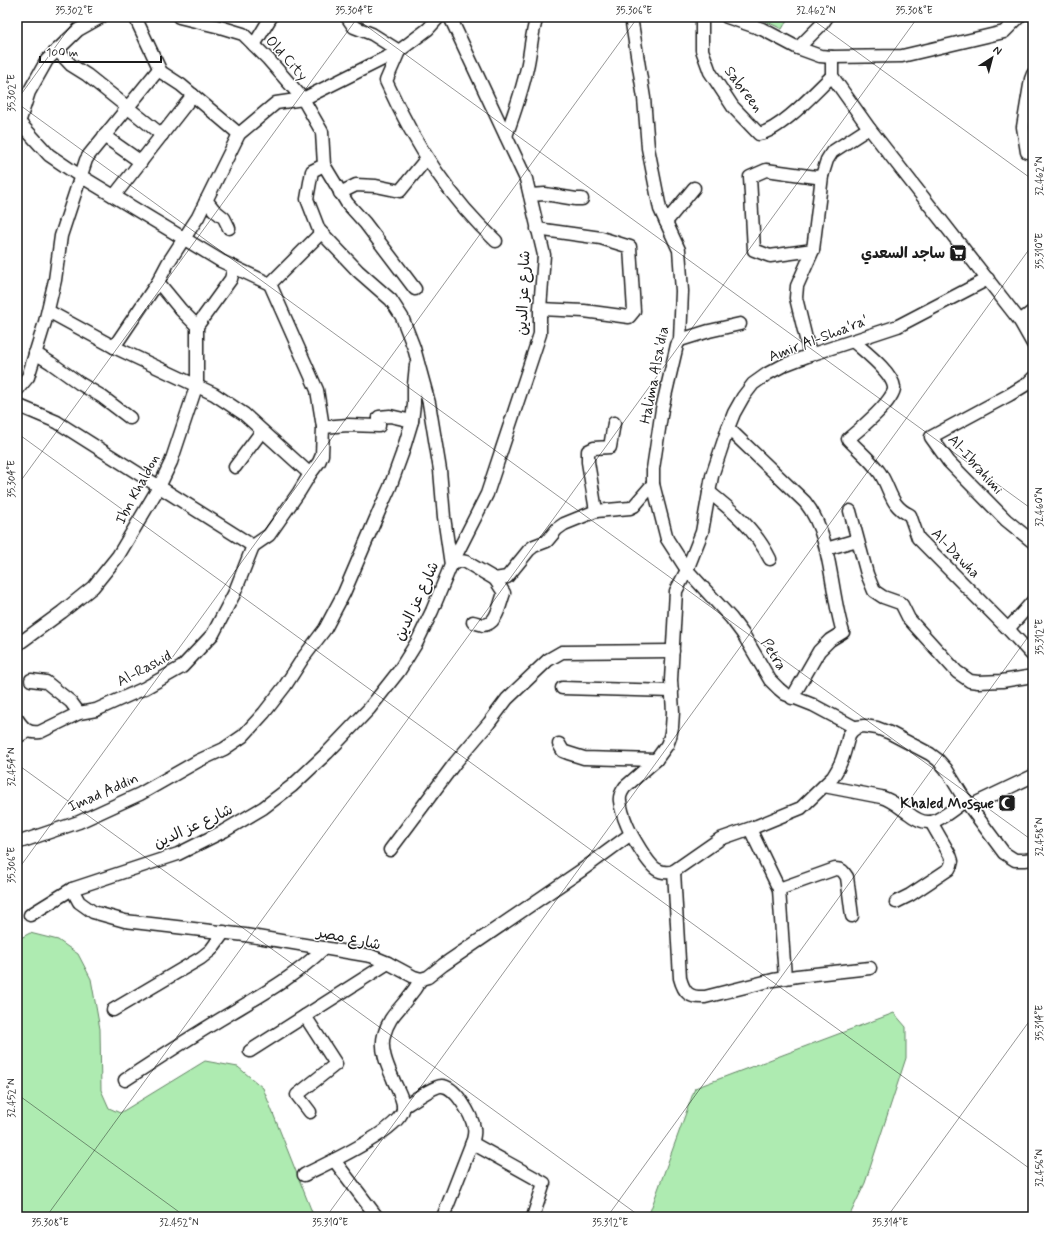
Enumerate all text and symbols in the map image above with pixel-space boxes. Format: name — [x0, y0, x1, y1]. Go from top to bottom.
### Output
text: 35.302°E — [55, 4, 93, 18]
text: 35.304°E — [335, 4, 373, 18]
text: 35.306°E — [616, 4, 652, 18]
text: 32.462°N — [796, 4, 836, 18]
text: 35.308°E — [895, 4, 933, 18]
street label: Old City — [260, 32, 312, 86]
scale bar — [40, 38, 161, 64]
north arrow — [972, 38, 1012, 78]
text: N — [990, 43, 1004, 59]
text: 100 m — [46, 45, 78, 61]
street label: Sabreen — [719, 62, 767, 117]
text: 35.302°E — [5, 74, 19, 112]
text: 32.462°N — [1033, 156, 1047, 196]
text: 35.310°E — [1033, 233, 1047, 269]
supermarket icon: ساجد السعدي — [948, 243, 968, 263]
place label: ساجد السعدي — [861, 244, 945, 265]
street label: شارع عز الدين — [513, 250, 535, 336]
street label: Amir Al-Shoa'ra' — [766, 311, 871, 367]
street label: Halima Alsa'dia — [636, 325, 674, 426]
street label: Al-Ibrahimi — [943, 430, 1008, 499]
street label: Ibn Khaldon — [111, 451, 165, 528]
text: 35.304°E — [5, 460, 19, 498]
text: 32.460°N — [1033, 487, 1047, 527]
street label: Al-Dawha — [926, 524, 984, 583]
street label: شارع عز الدين — [390, 559, 444, 644]
text: 35.312°E — [1033, 619, 1047, 655]
street label: Petra — [756, 635, 791, 674]
street label: Al-Rashid — [114, 646, 176, 692]
text: 32.454°N — [5, 747, 19, 787]
street label: Imad Addin — [65, 769, 142, 817]
mosque icon: Khaled Mosque — [997, 793, 1017, 813]
place label: Khaled Mosque — [900, 794, 994, 814]
street label: شارع عز الدين — [151, 800, 236, 854]
text: 32.458°N — [1033, 817, 1047, 856]
text: 35.306°E — [5, 847, 19, 883]
street label: شارع مصر — [313, 922, 383, 955]
text: 35.314°E — [1033, 1005, 1047, 1041]
text: 32.452°N — [5, 1078, 19, 1118]
text: 32.456°N — [1033, 1149, 1047, 1187]
text: 35.308°E — [31, 1216, 69, 1230]
text: 32.452°N — [159, 1216, 199, 1230]
text: 35.310°E — [312, 1216, 348, 1230]
text: 35.312°E — [592, 1216, 628, 1230]
text: 35.314°E — [872, 1216, 908, 1230]

